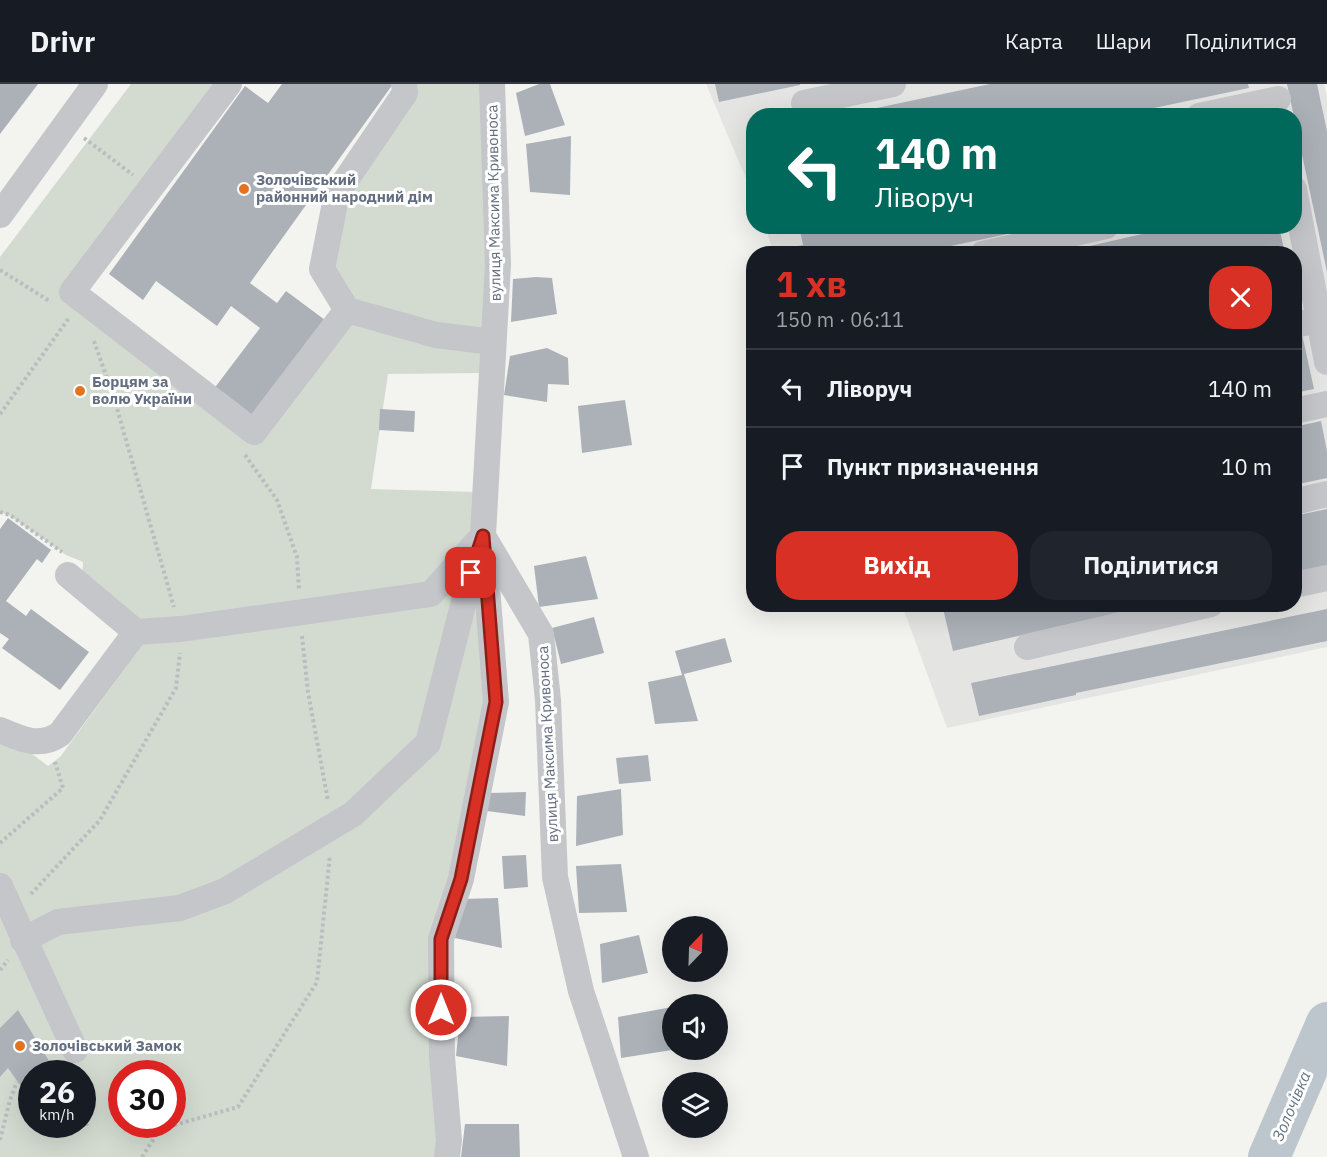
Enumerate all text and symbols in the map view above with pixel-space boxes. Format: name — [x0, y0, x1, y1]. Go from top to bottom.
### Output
text: Drivr — [30, 23, 95, 60]
text: Карта — [1005, 27, 1063, 55]
text: Шари — [1096, 27, 1152, 55]
text: Поділитися — [1185, 27, 1297, 55]
street label: вулиця Максима Кривоноса — [482, 104, 505, 302]
text: 140 m — [875, 126, 998, 181]
icon: left — [776, 132, 854, 210]
place label: Золочівський районний народний дім — [256, 170, 433, 206]
text: Ліворуч — [875, 179, 974, 214]
marker: Золочівський районний народний дім — [237, 182, 251, 196]
text: 1 хв — [776, 260, 847, 307]
button: close — [1209, 266, 1272, 329]
text: 150 m · 06:11 — [776, 306, 904, 333]
place label: Борцям за волю України — [92, 372, 192, 408]
icon: left — [776, 372, 809, 405]
text: Ліворуч — [827, 374, 912, 403]
text: 140 m — [1208, 374, 1272, 403]
marker: Борцям за волю України — [73, 384, 87, 398]
icon: arrive — [776, 450, 809, 483]
text: Пункт призначення — [827, 452, 1039, 481]
text: 10 m — [1221, 452, 1272, 481]
button: Вихід — [776, 531, 1018, 600]
button: Поділитися — [1030, 531, 1272, 600]
pin — [445, 547, 496, 598]
icon: arrive — [454, 556, 487, 589]
street label: вулиця Максима Кривоноса — [533, 645, 562, 843]
north arrow — [662, 916, 728, 982]
map controls — [662, 916, 728, 1138]
position arrow — [409, 978, 473, 1042]
button: sound — [662, 994, 728, 1060]
place label: Золочівський Замок — [32, 1036, 182, 1055]
marker: Золочівський Замок — [13, 1039, 27, 1053]
speed limit sign: 30 — [108, 1060, 186, 1138]
water label: Золочівка — [1267, 1068, 1315, 1144]
text: 26 — [39, 1072, 75, 1111]
button: layers — [662, 1072, 728, 1138]
text: km/h — [39, 1105, 75, 1124]

